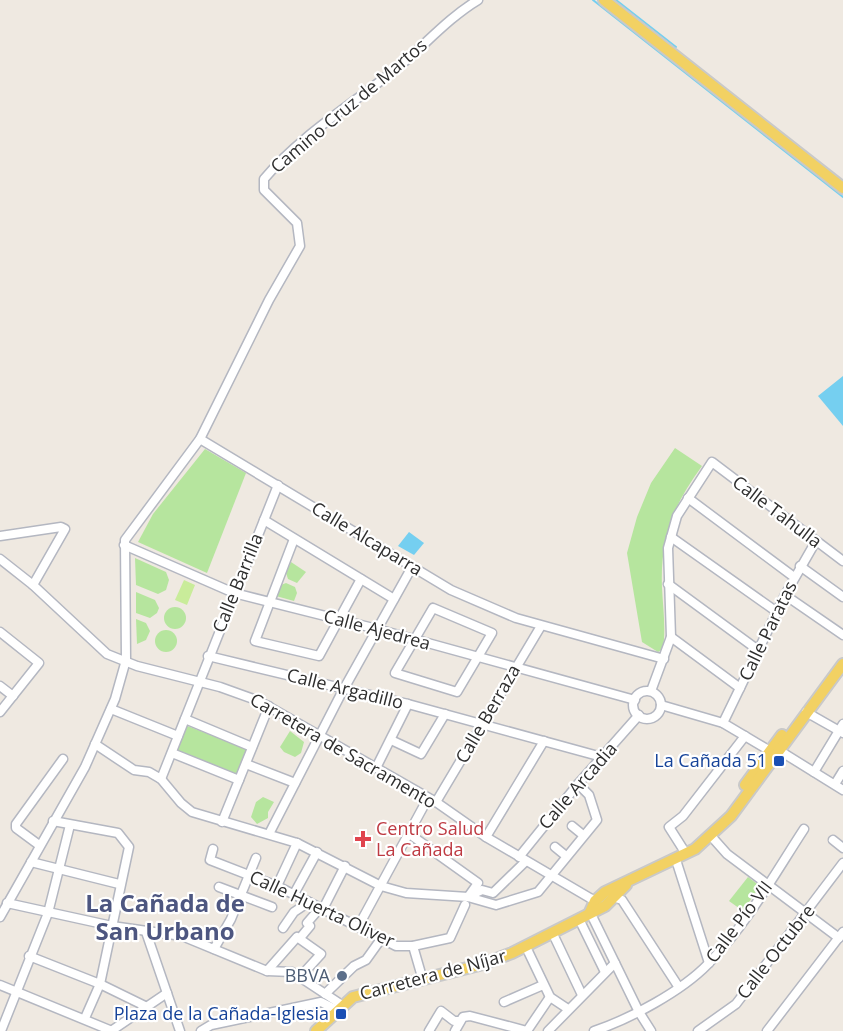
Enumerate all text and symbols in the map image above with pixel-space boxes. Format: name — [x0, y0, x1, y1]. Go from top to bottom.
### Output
street label: Camino Cruz de Martos — [265, 33, 432, 178]
street label: Calle Tahulla — [728, 470, 827, 553]
street label: Calle Alcaparra — [308, 496, 427, 581]
street label: Calle Barrilla — [206, 529, 268, 636]
street label: Calle Paratas — [733, 577, 802, 685]
street label: Calle Ajedrea — [321, 603, 433, 655]
street label: Calle Berraza — [449, 660, 525, 767]
street label: Calle Argadillo — [285, 662, 406, 714]
street label: Carretera de Sacramento — [246, 687, 441, 813]
street label: Calle Arcadia — [533, 737, 622, 834]
place label: La Cañada 51 — [654, 748, 767, 772]
marker: La Cañada 51 — [772, 754, 786, 768]
place label: Centro Salud La Cañada — [376, 816, 484, 861]
marker: Centro Salud La Cañada — [354, 830, 372, 848]
street label: Calle Huerta Oliver — [246, 864, 400, 953]
street label: Calle Pío VII — [699, 875, 777, 967]
district label: La Cañada de San Urbano — [85, 886, 245, 947]
street label: Calle Octubre — [731, 899, 820, 1004]
street label: Carretera de Níjar — [357, 943, 509, 1005]
place label: BBVA — [285, 963, 331, 987]
marker: BBVA — [335, 969, 349, 983]
place label: Plaza de la Cañada-Iglesia — [114, 1001, 329, 1025]
marker: Plaza de la Cañada-Iglesia — [334, 1007, 348, 1021]

